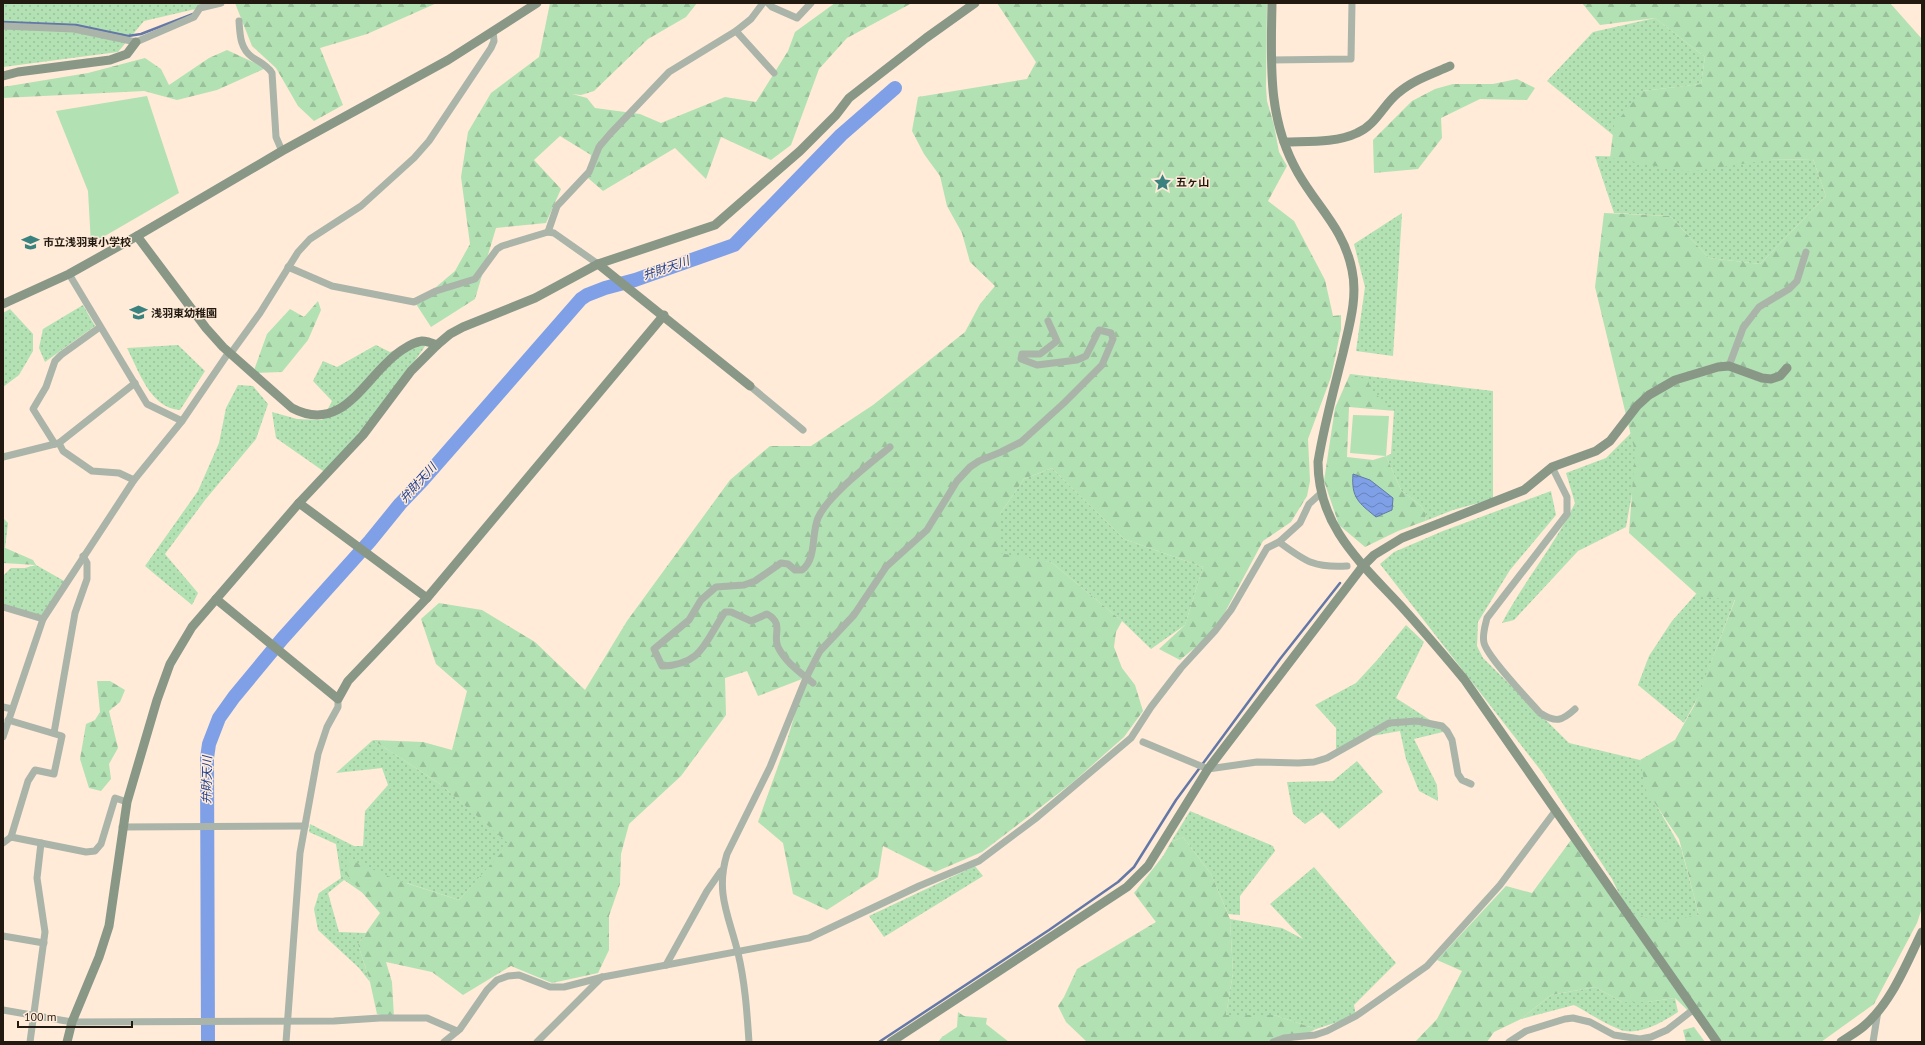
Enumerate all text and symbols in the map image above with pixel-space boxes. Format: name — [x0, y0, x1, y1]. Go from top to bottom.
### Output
place icon: 五ヶ山 — [1153, 172, 1173, 192]
place label: 五ヶ山 — [1176, 175, 1209, 189]
school or university icon: 市立浅羽東小学校 — [20, 232, 40, 252]
place label: 市立浅羽東小学校 — [43, 235, 131, 249]
water label: 弁財天川 — [641, 252, 693, 282]
school or university icon: 浅羽東幼稚園 — [128, 303, 148, 323]
place label: 浅羽東幼稚園 — [151, 306, 217, 320]
water label: 弁財天川 — [396, 458, 441, 506]
water label: 弁財天川 — [199, 754, 214, 804]
scale bar — [18, 1003, 132, 1029]
text: 100 m — [24, 1009, 57, 1024]

